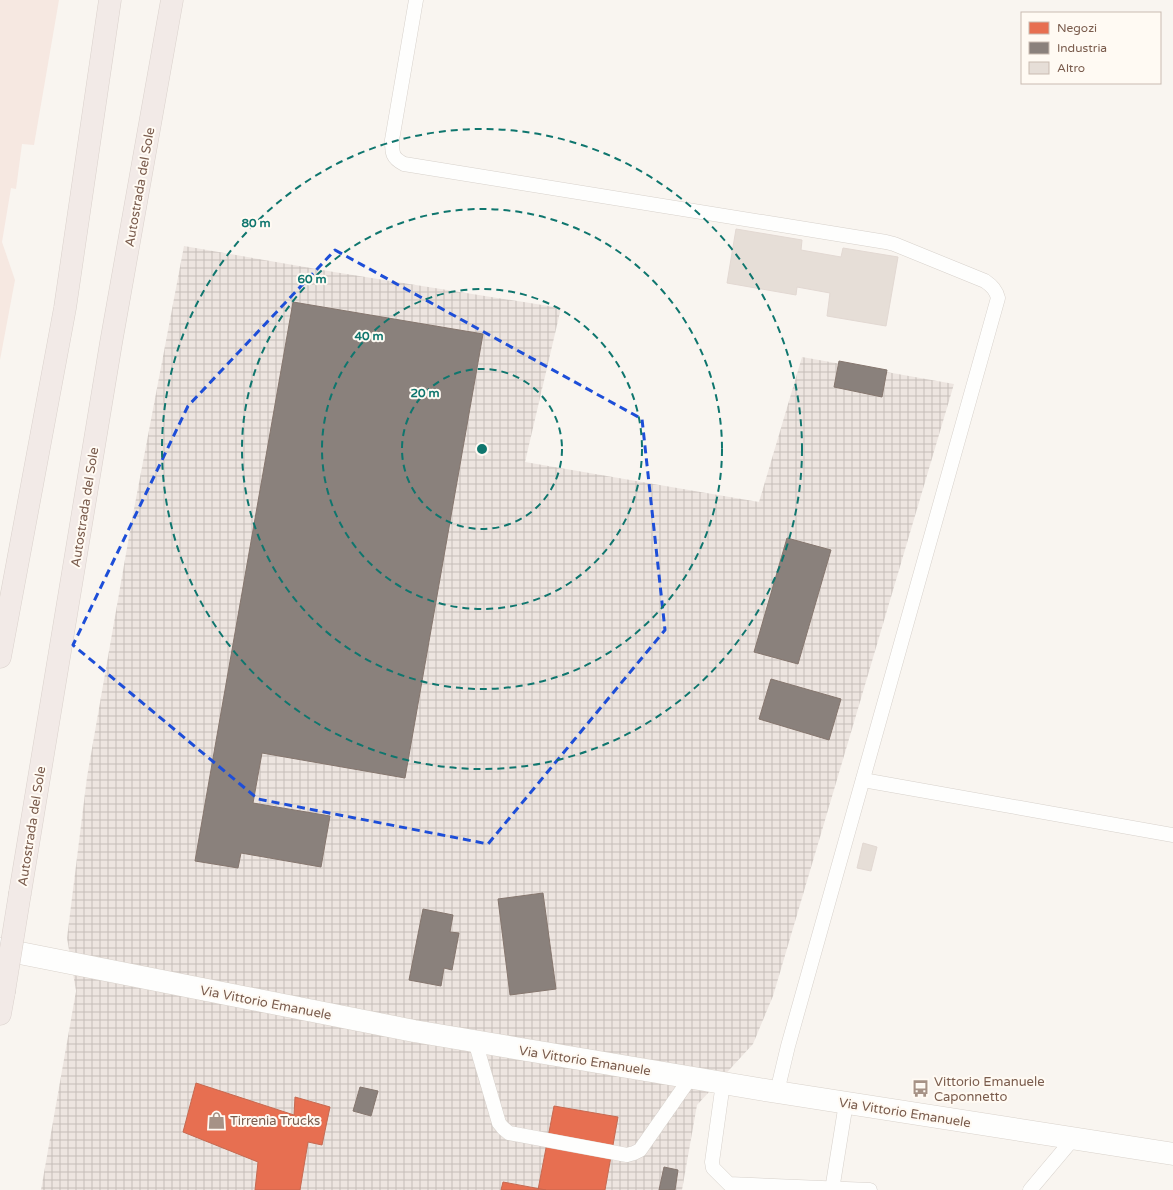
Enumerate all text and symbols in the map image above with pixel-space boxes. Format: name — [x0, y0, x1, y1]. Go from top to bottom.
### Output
legend — [1021, 12, 1161, 84]
text: Negozi — [1057, 21, 1097, 35]
text: Industria — [1057, 41, 1107, 55]
text: Altro — [1057, 61, 1085, 75]
street label: Autostrada del Sole — [122, 126, 158, 248]
text: 80 m — [241, 216, 271, 230]
text: 60 m — [297, 272, 327, 286]
text: 40 m — [354, 329, 384, 343]
text: 20 m — [410, 386, 440, 400]
centre of rings — [475, 442, 489, 456]
street label: Autostrada del Sole — [68, 446, 102, 568]
street label: Autostrada del Sole — [15, 765, 49, 887]
street label: Via Vittorio Emanuele — [199, 982, 333, 1024]
street label: Via Vittorio Emanuele — [518, 1043, 652, 1079]
place label: Vittorio Emanuele Caponnetto — [934, 1074, 1045, 1105]
bus stop icon: Vittorio Emanuele Caponnetto — [911, 1078, 931, 1098]
street label: Via Vittorio Emanuele — [838, 1095, 972, 1131]
shop icon: Tirrenia Trucks — [207, 1110, 227, 1130]
place label: Tirrenia Trucks — [230, 1113, 320, 1129]

